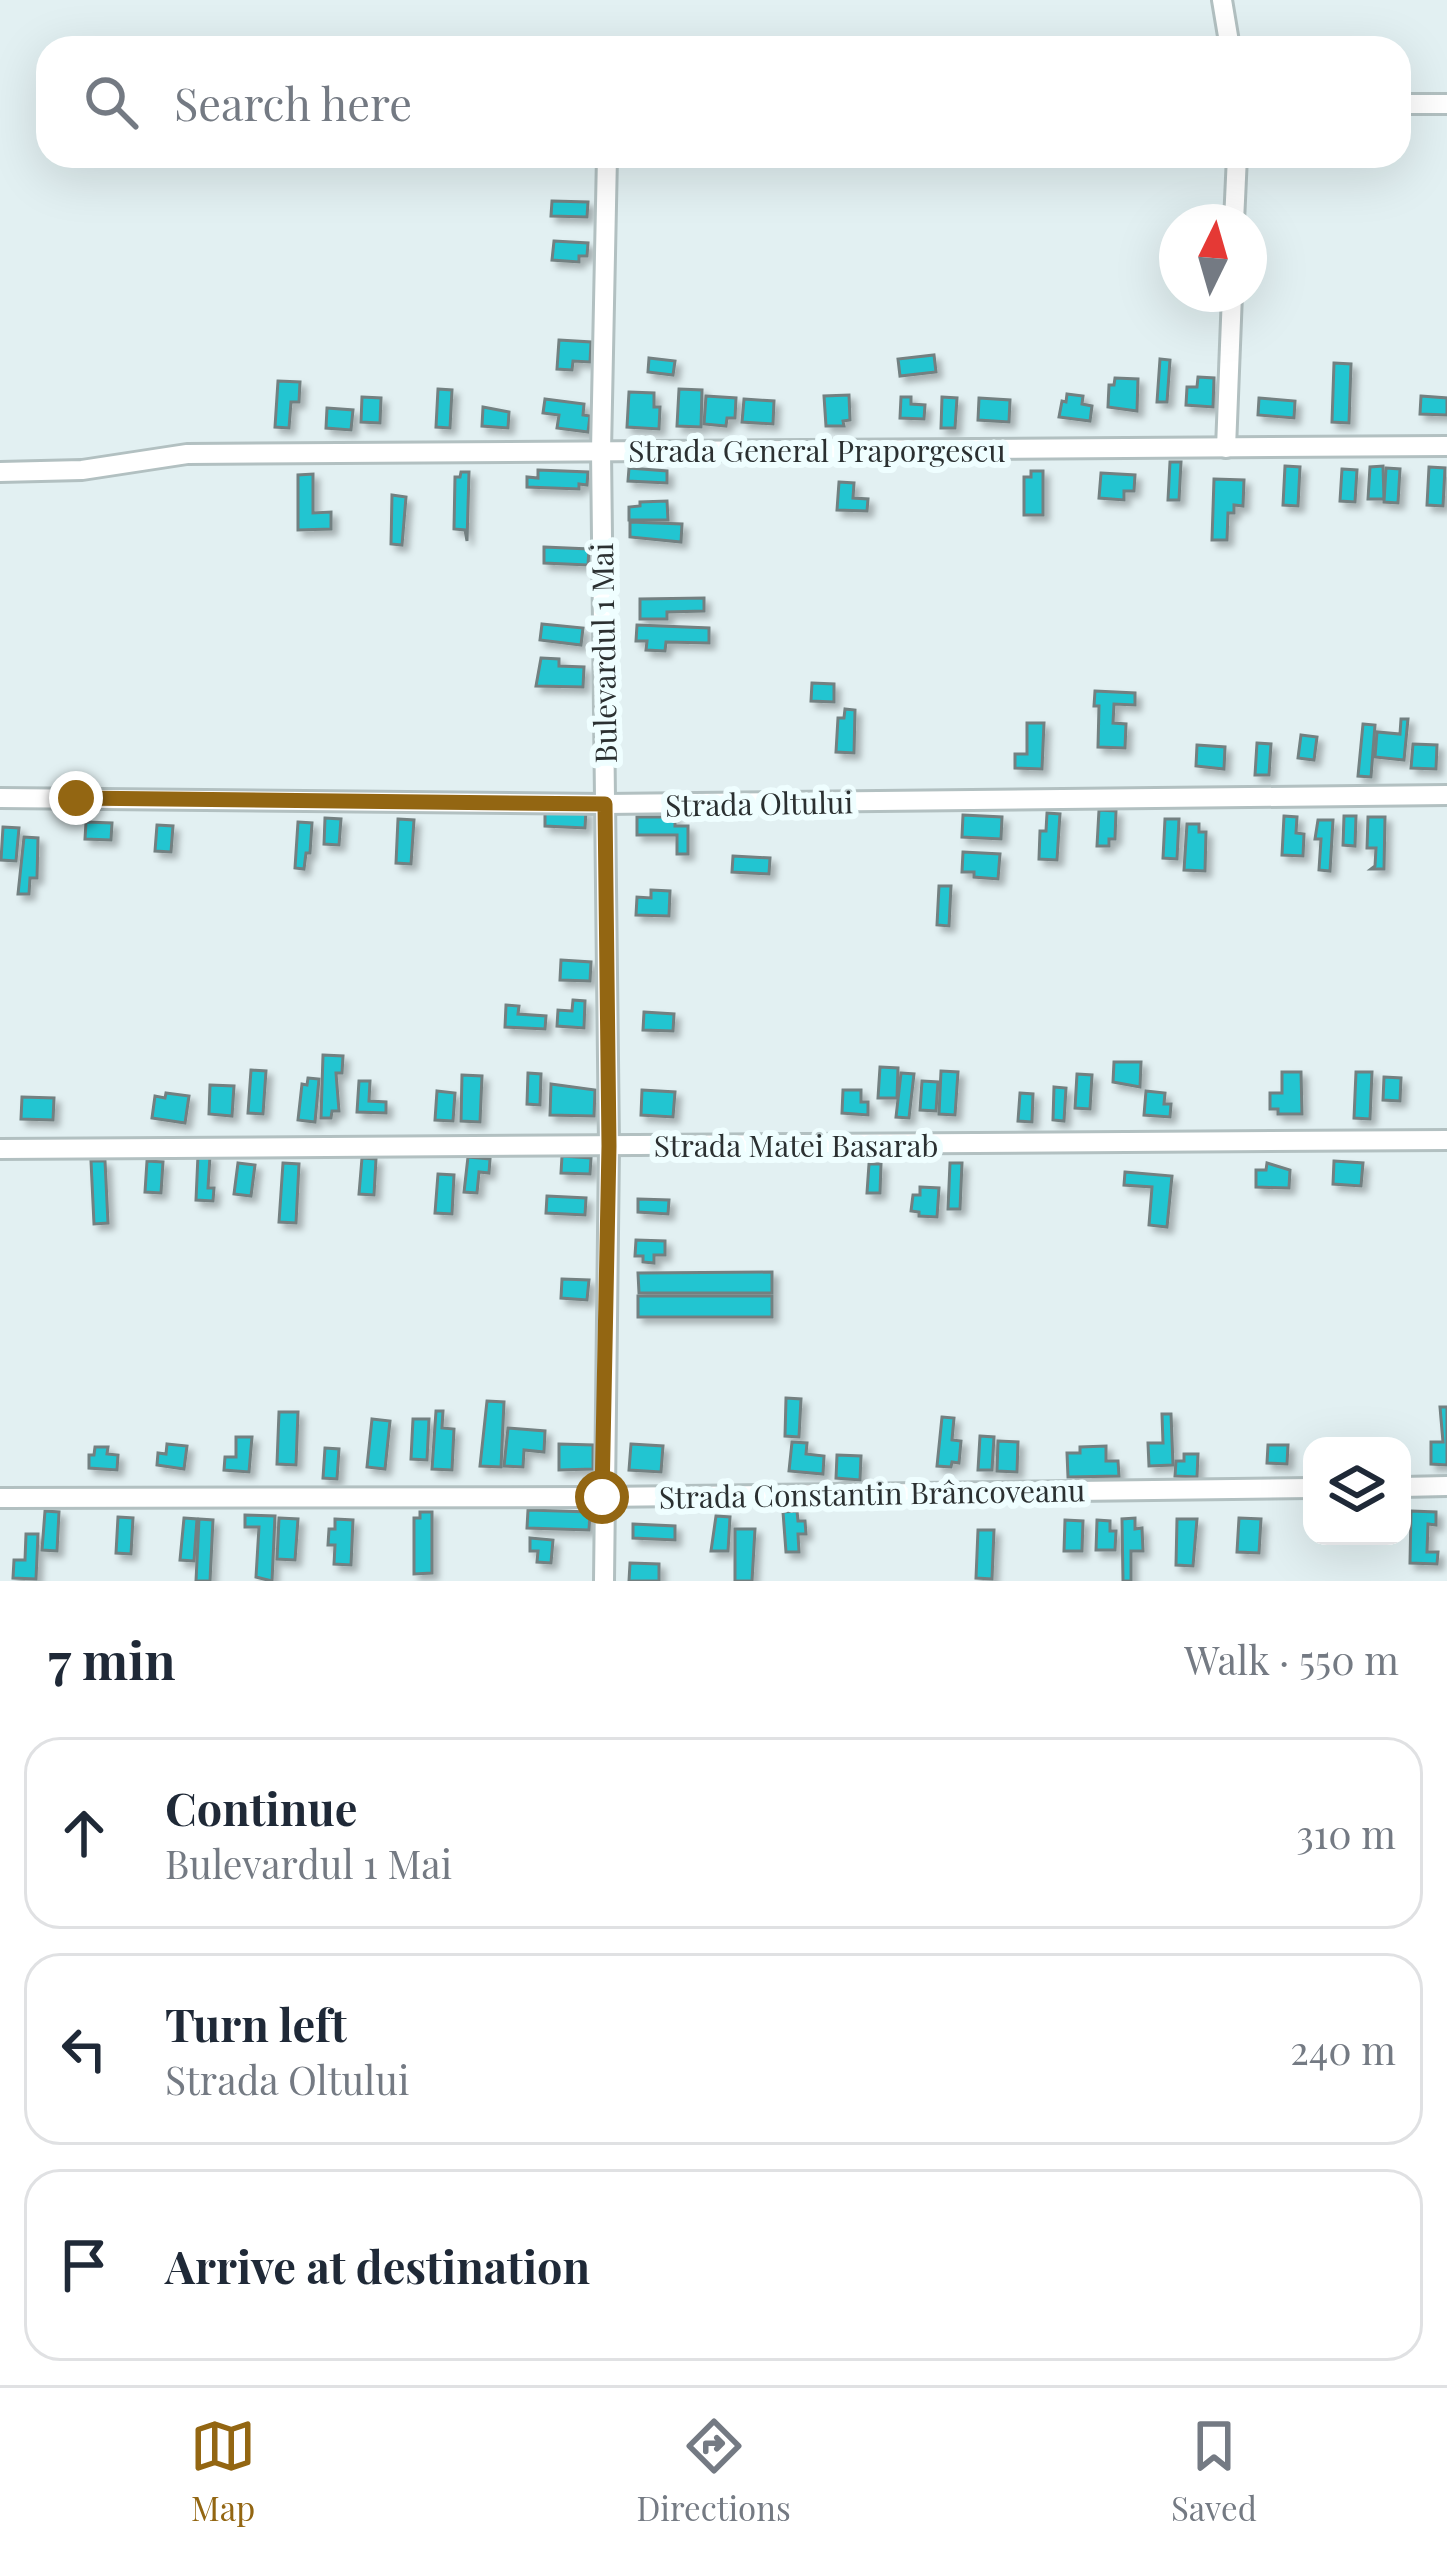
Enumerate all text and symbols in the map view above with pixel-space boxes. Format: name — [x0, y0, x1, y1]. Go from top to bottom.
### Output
search box — [36, 36, 1411, 168]
icon: search — [78, 69, 144, 135]
text: Search here — [174, 72, 412, 132]
north arrow — [1159, 204, 1267, 312]
street label: Strada General Praporgescu — [628, 430, 1006, 470]
street label: Bulevardul 1 Mai — [581, 542, 625, 764]
route end — [49, 771, 103, 825]
street label: Strada Oltului — [665, 781, 854, 825]
street label: Strada Matei Basarab — [654, 1125, 938, 1165]
map controls — [1303, 1437, 1411, 1545]
button: layers — [1303, 1437, 1411, 1545]
street label: Strada Constantin Brâncoveanu — [658, 1469, 1086, 1517]
route start — [575, 1470, 629, 1524]
text: 7 min — [48, 1625, 176, 1693]
text: Walk · 550 m — [1184, 1633, 1399, 1685]
text: Continue — [165, 1777, 357, 1837]
icon: ahead — [51, 1800, 117, 1866]
text: 310 m — [1296, 1807, 1396, 1859]
text: Bulevardul 1 Mai — [165, 1837, 452, 1889]
text: Turn left — [165, 1993, 347, 2053]
icon: left — [51, 2016, 117, 2082]
text: 240 m — [1290, 2023, 1396, 2075]
text: Strada Oltului — [165, 2053, 409, 2105]
icon: arrive — [51, 2232, 117, 2298]
text: Arrive at destination — [165, 2235, 590, 2295]
tab: Map — [190, 2413, 256, 2529]
tab: Directions — [636, 2413, 791, 2529]
tab: Saved — [1171, 2413, 1257, 2529]

